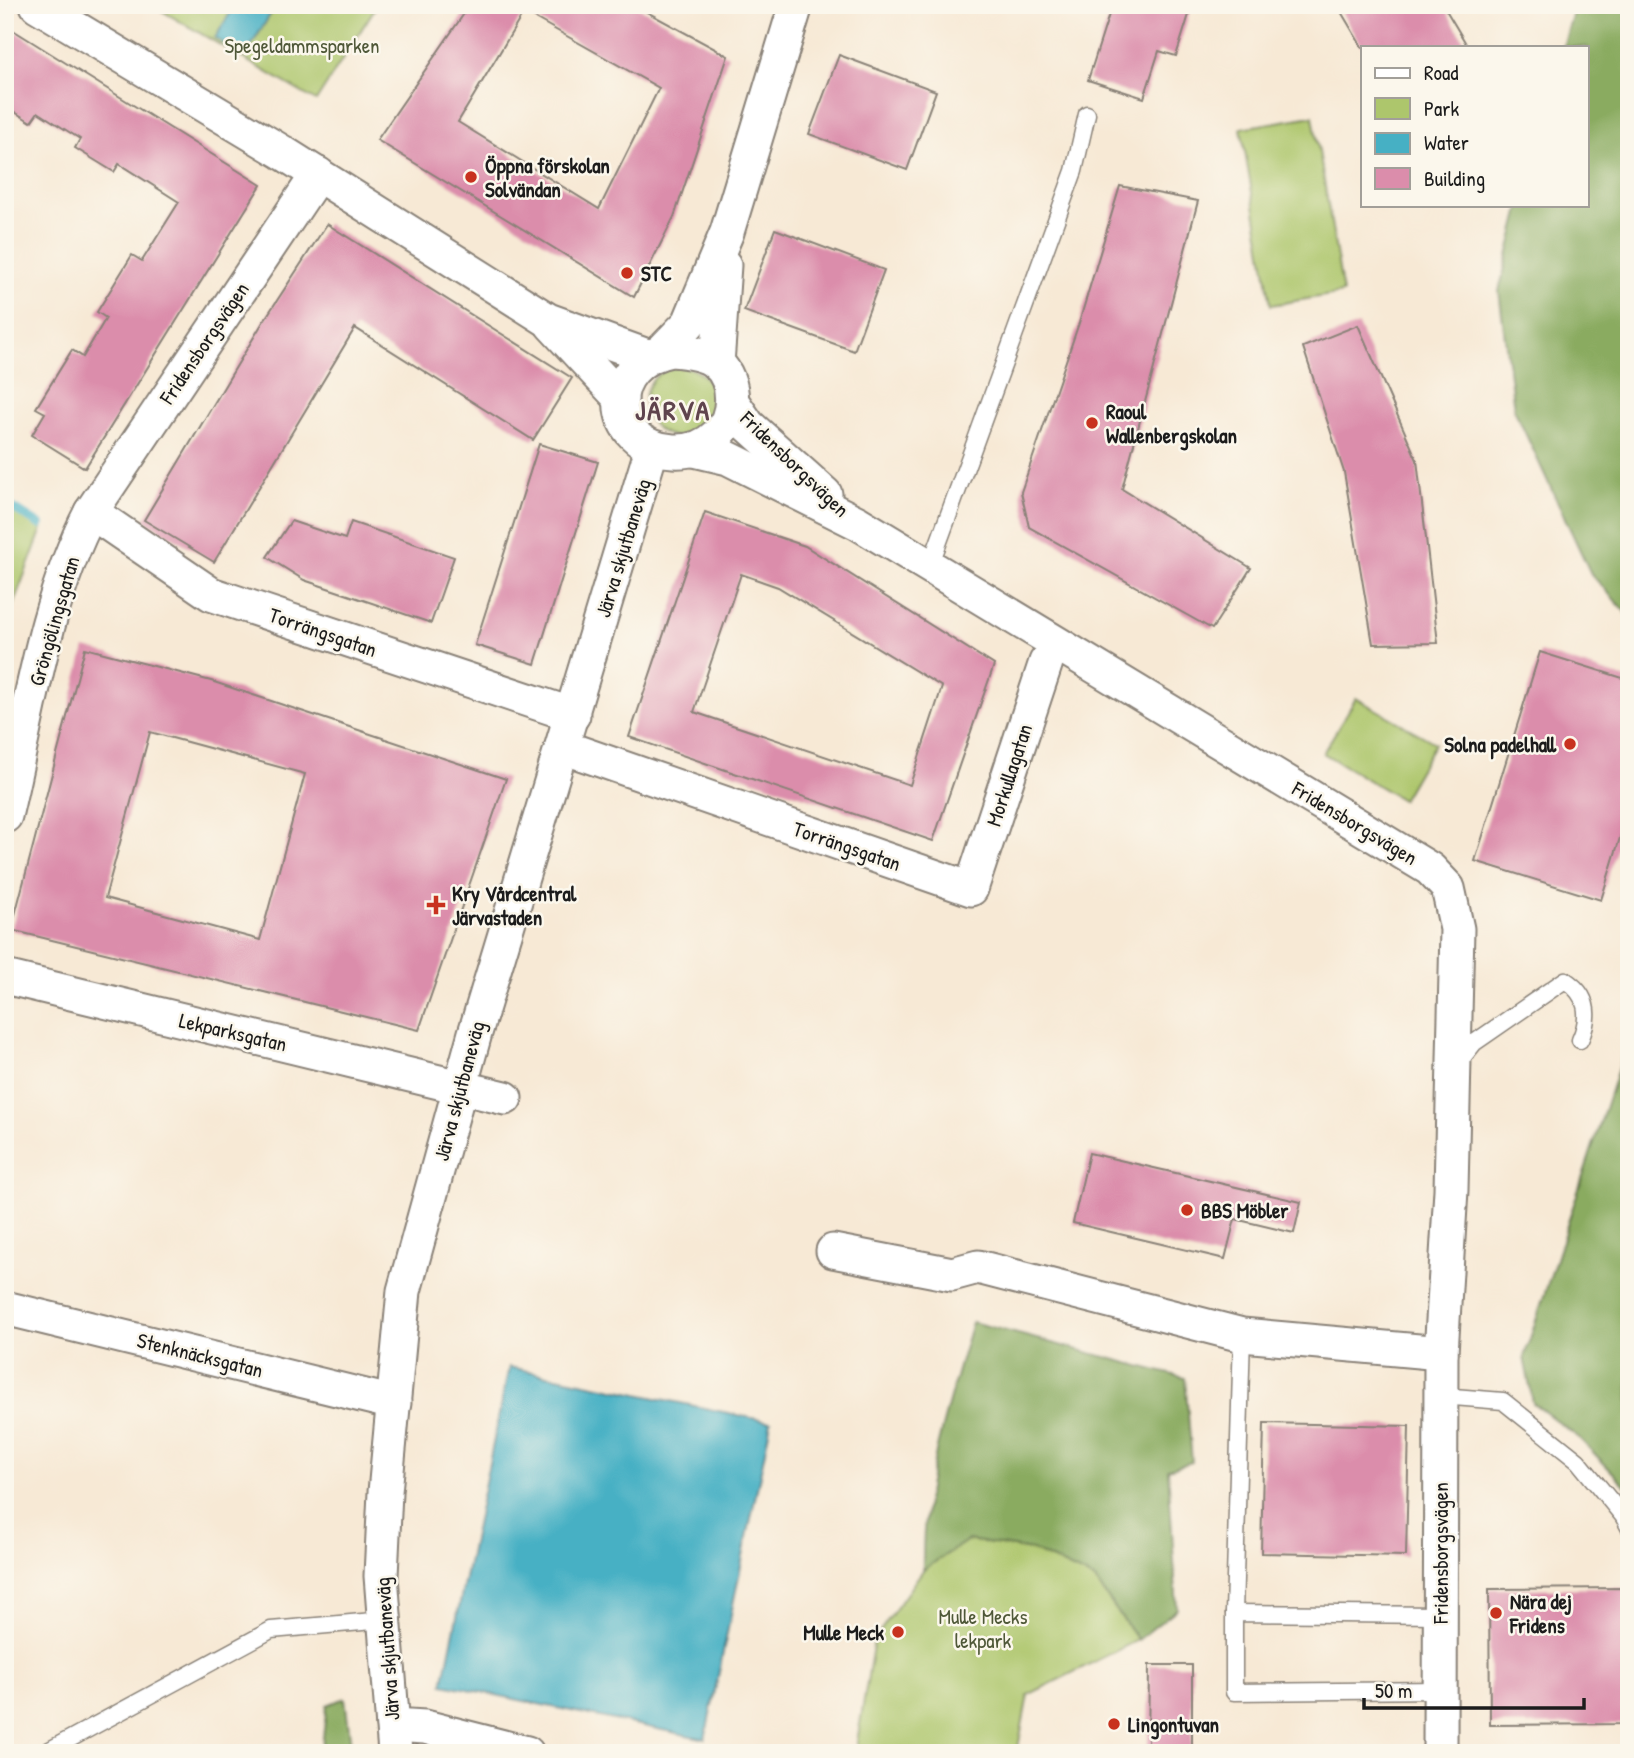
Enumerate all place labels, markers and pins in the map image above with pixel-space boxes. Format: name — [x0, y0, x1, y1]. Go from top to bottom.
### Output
place label: Öppna förskolan Solvändan — [485, 151, 610, 204]
marker: Öppna förskolan Solvändan — [463, 169, 479, 185]
place label: STC — [641, 259, 672, 288]
marker: STC — [619, 265, 635, 281]
place label: Raoul Wallenbergskolan — [1106, 397, 1237, 451]
marker: Raoul Wallenbergskolan — [1084, 415, 1100, 431]
place label: Solna padelhall — [1444, 730, 1557, 760]
marker: Solna padelhall — [1562, 736, 1578, 752]
place label: Kry Vårdcentral Järvastaden — [452, 879, 577, 932]
marker: Kry Vårdcentral Järvastaden — [426, 895, 446, 915]
place label: BBS Möbler — [1201, 1196, 1289, 1225]
marker: BBS Möbler — [1179, 1202, 1195, 1218]
place label: Nära dej Fridens — [1509, 1587, 1572, 1640]
marker: Nära dej Fridens — [1488, 1605, 1504, 1621]
place label: Mulle Meck — [803, 1618, 884, 1647]
marker: Mulle Meck — [890, 1624, 906, 1640]
place label: Lingontuvan — [1128, 1710, 1219, 1740]
marker: Lingontuvan — [1106, 1716, 1122, 1732]

